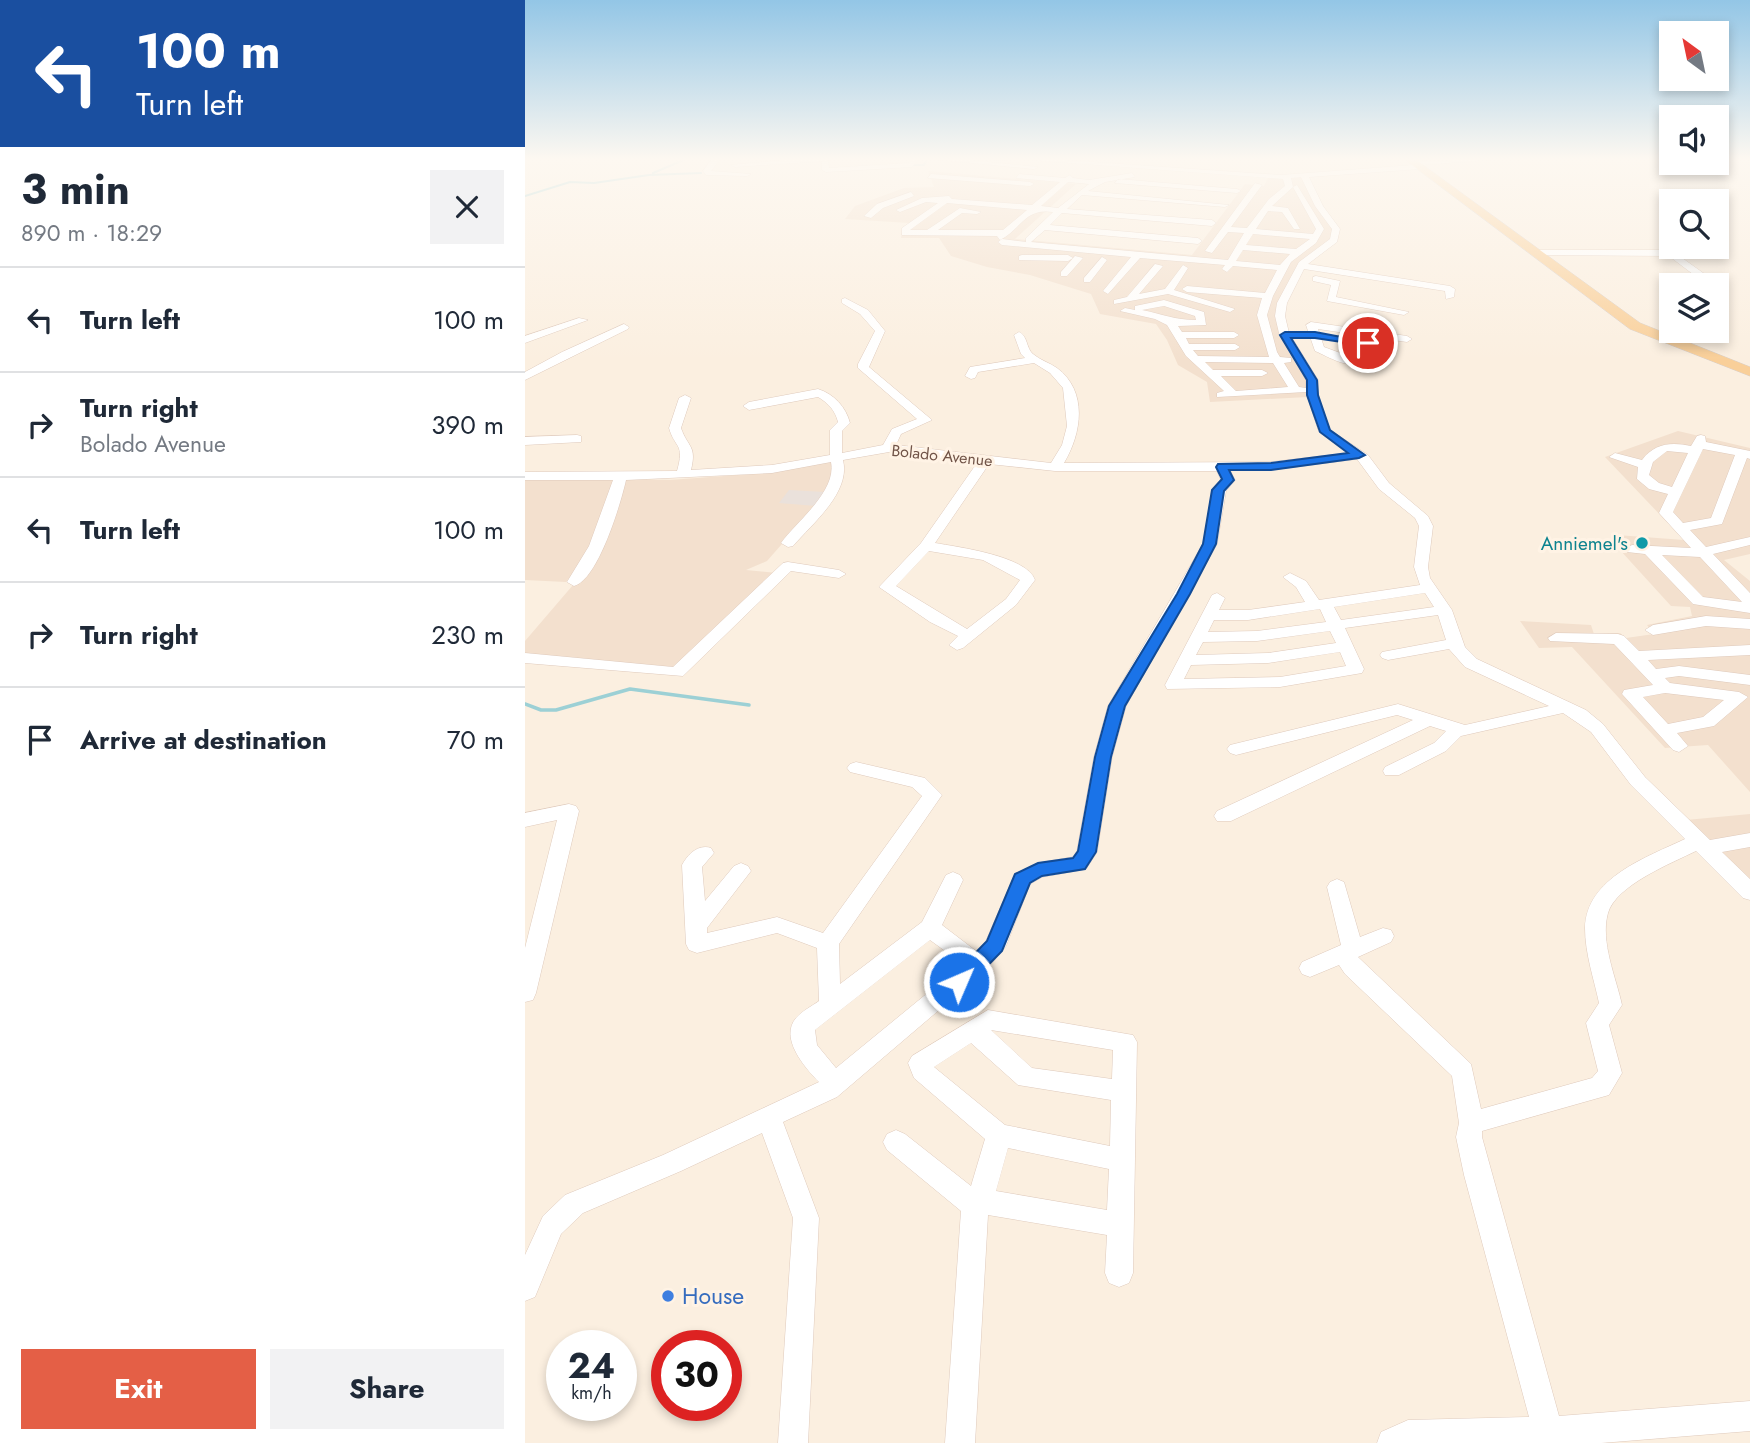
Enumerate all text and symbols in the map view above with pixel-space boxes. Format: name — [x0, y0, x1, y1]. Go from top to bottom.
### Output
text: 100 m — [136, 16, 281, 86]
north arrow — [1659, 21, 1729, 91]
map controls — [1659, 21, 1729, 343]
icon: left — [21, 28, 112, 119]
text: Turn left — [136, 81, 243, 127]
button: sound — [1659, 105, 1729, 175]
text: 3 min — [21, 159, 130, 220]
button: close — [430, 170, 504, 244]
button: search — [1659, 189, 1729, 259]
text: 890 m · 18:29 — [21, 216, 162, 250]
button: layers — [1659, 273, 1729, 343]
icon: left — [21, 301, 59, 339]
text: Turn left — [80, 301, 180, 339]
text: 100 m — [433, 301, 504, 339]
pin — [1338, 313, 1398, 373]
icon: arrive — [1349, 324, 1387, 362]
text: Turn right — [80, 389, 198, 427]
icon: right — [21, 406, 59, 444]
text: 390 m — [431, 406, 504, 444]
text: Bolado Avenue — [80, 427, 226, 461]
street label: Bolado Avenue — [890, 439, 994, 472]
icon: left — [21, 511, 59, 549]
text: Turn left — [80, 511, 180, 549]
text: 100 m — [433, 511, 504, 549]
place label: Anniemel's — [1541, 530, 1628, 557]
marker: Anniemel's — [1634, 535, 1650, 551]
icon: right — [21, 616, 59, 654]
text: Turn right — [80, 616, 198, 654]
text: 230 m — [431, 616, 504, 654]
icon: arrive — [21, 721, 59, 759]
text: Arrive at destination — [80, 721, 327, 759]
text: 70 m — [447, 721, 504, 759]
position arrow — [922, 945, 996, 1019]
place label: House — [682, 1279, 744, 1313]
marker: House — [660, 1288, 676, 1304]
speed limit sign: 30 — [651, 1330, 742, 1421]
text: 24 — [568, 1341, 615, 1391]
button: Exit — [21, 1349, 256, 1429]
button: Share — [270, 1349, 504, 1429]
text: km/h — [571, 1380, 612, 1406]

